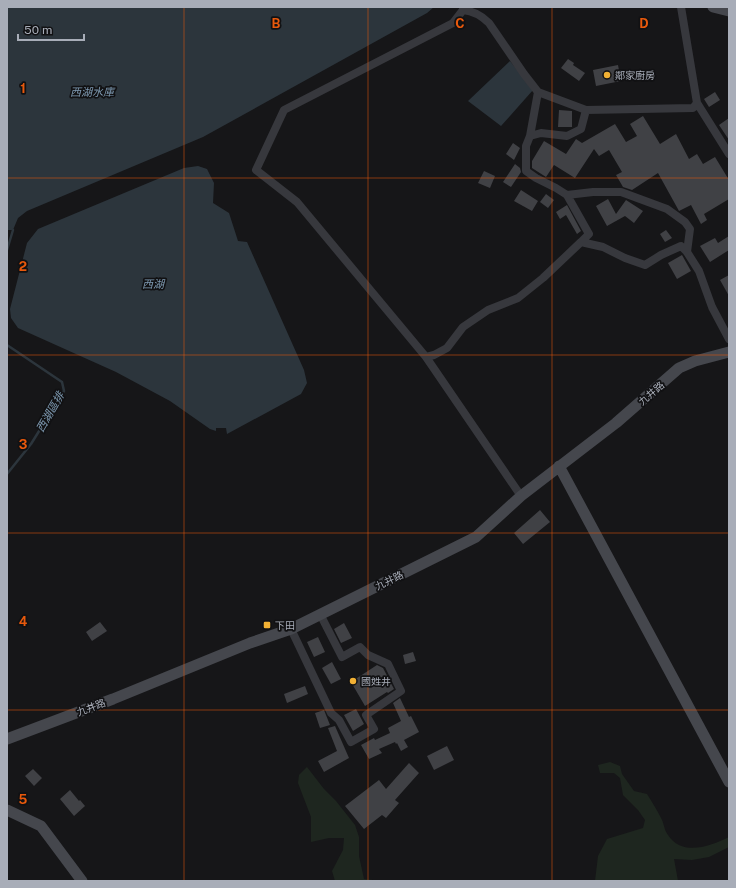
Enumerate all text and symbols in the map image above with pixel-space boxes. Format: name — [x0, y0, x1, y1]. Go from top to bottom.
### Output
scale bar — [18, 16, 84, 42]
text: B — [272, 16, 281, 31]
text: C — [455, 16, 465, 31]
text: D — [639, 16, 649, 31]
text: 50 m — [24, 23, 52, 37]
place label: 鄰家廚房 — [615, 69, 655, 81]
marker: 鄰家廚房 — [602, 70, 612, 80]
text: 1 — [20, 81, 26, 96]
water label: 西湖水庫 — [70, 86, 116, 98]
text: 2 — [19, 259, 27, 274]
water label: 西湖 — [142, 278, 166, 290]
street label: 九井路 — [636, 379, 666, 407]
water label: 西湖區排 — [34, 388, 67, 434]
text: 3 — [19, 437, 28, 452]
street label: 九井路 — [373, 568, 405, 592]
text: 4 — [19, 614, 28, 629]
place label: 下田 — [275, 619, 295, 631]
marker: 下田 — [262, 620, 272, 630]
place label: 國姓井 — [361, 675, 391, 687]
marker: 國姓井 — [348, 676, 358, 686]
street label: 九井路 — [75, 696, 107, 718]
text: 5 — [19, 792, 28, 807]

